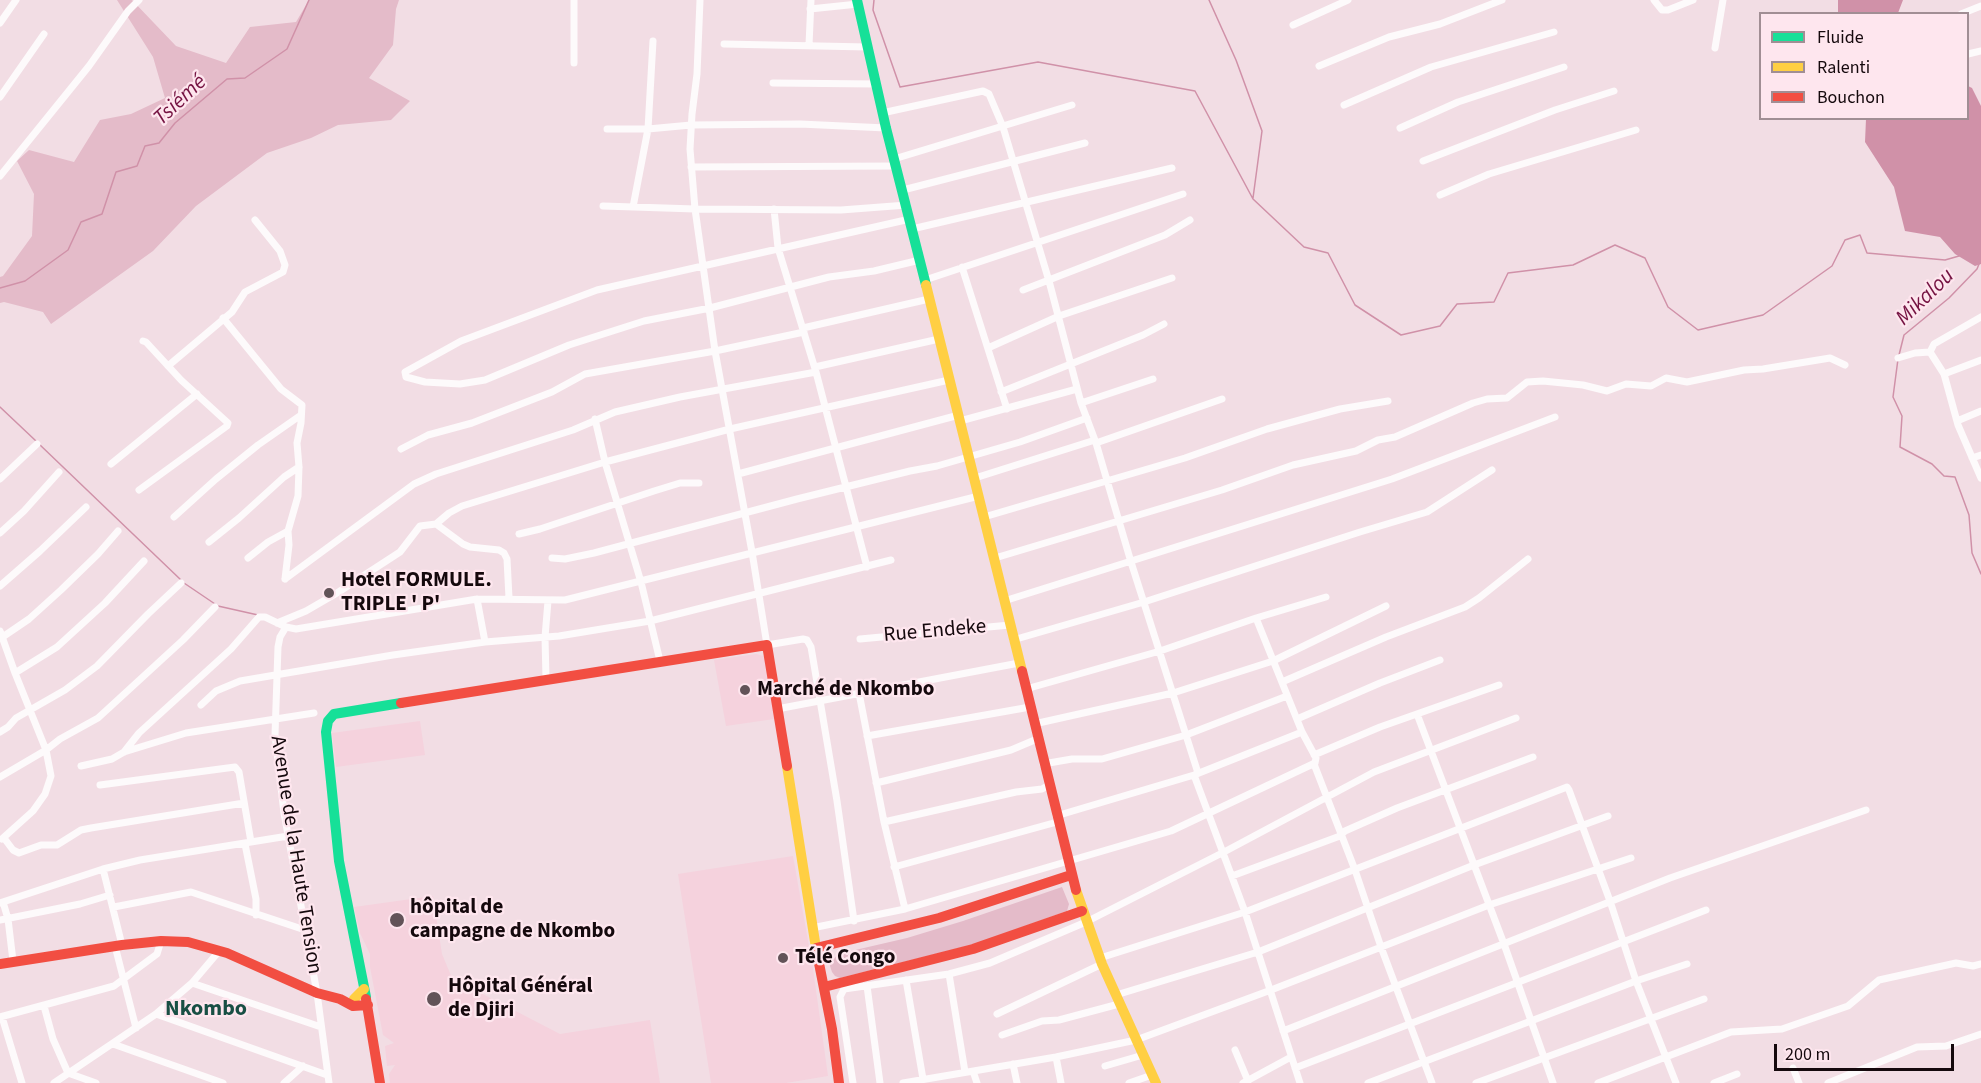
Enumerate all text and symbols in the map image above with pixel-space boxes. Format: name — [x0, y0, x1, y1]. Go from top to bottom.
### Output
legend — [1759, 12, 1969, 120]
text: Fluide — [1817, 25, 1864, 50]
text: Ralenti — [1817, 55, 1870, 80]
water label: Tsiémé — [149, 70, 213, 132]
text: Bouchon — [1817, 85, 1885, 110]
water label: Mikalou — [1891, 264, 1961, 332]
place label: Hotel FORMULE. TRIPLE ' P' — [341, 568, 492, 618]
marker: Hotel FORMULE. TRIPLE ' P' — [322, 586, 336, 600]
street label: Rue Endeke — [883, 615, 987, 649]
place label: Marché de Nkombo — [757, 677, 934, 703]
marker: Marché de Nkombo — [738, 683, 752, 697]
street label: Avenue de la Haute Tension — [264, 734, 326, 976]
place label: hôpital de campagne de Nkombo — [410, 895, 615, 945]
marker: hôpital de campagne de Nkombo — [388, 911, 406, 929]
place label: Télé Congo — [795, 945, 895, 971]
marker: Télé Congo — [776, 951, 790, 965]
place label: Hôpital Général de Djiri — [448, 974, 593, 1024]
marker: Hôpital Général de Djiri — [425, 990, 443, 1008]
district label: Nkombo — [165, 997, 247, 1023]
scale bar — [1777, 1032, 1957, 1070]
text: 200 m — [1785, 1042, 1830, 1067]

